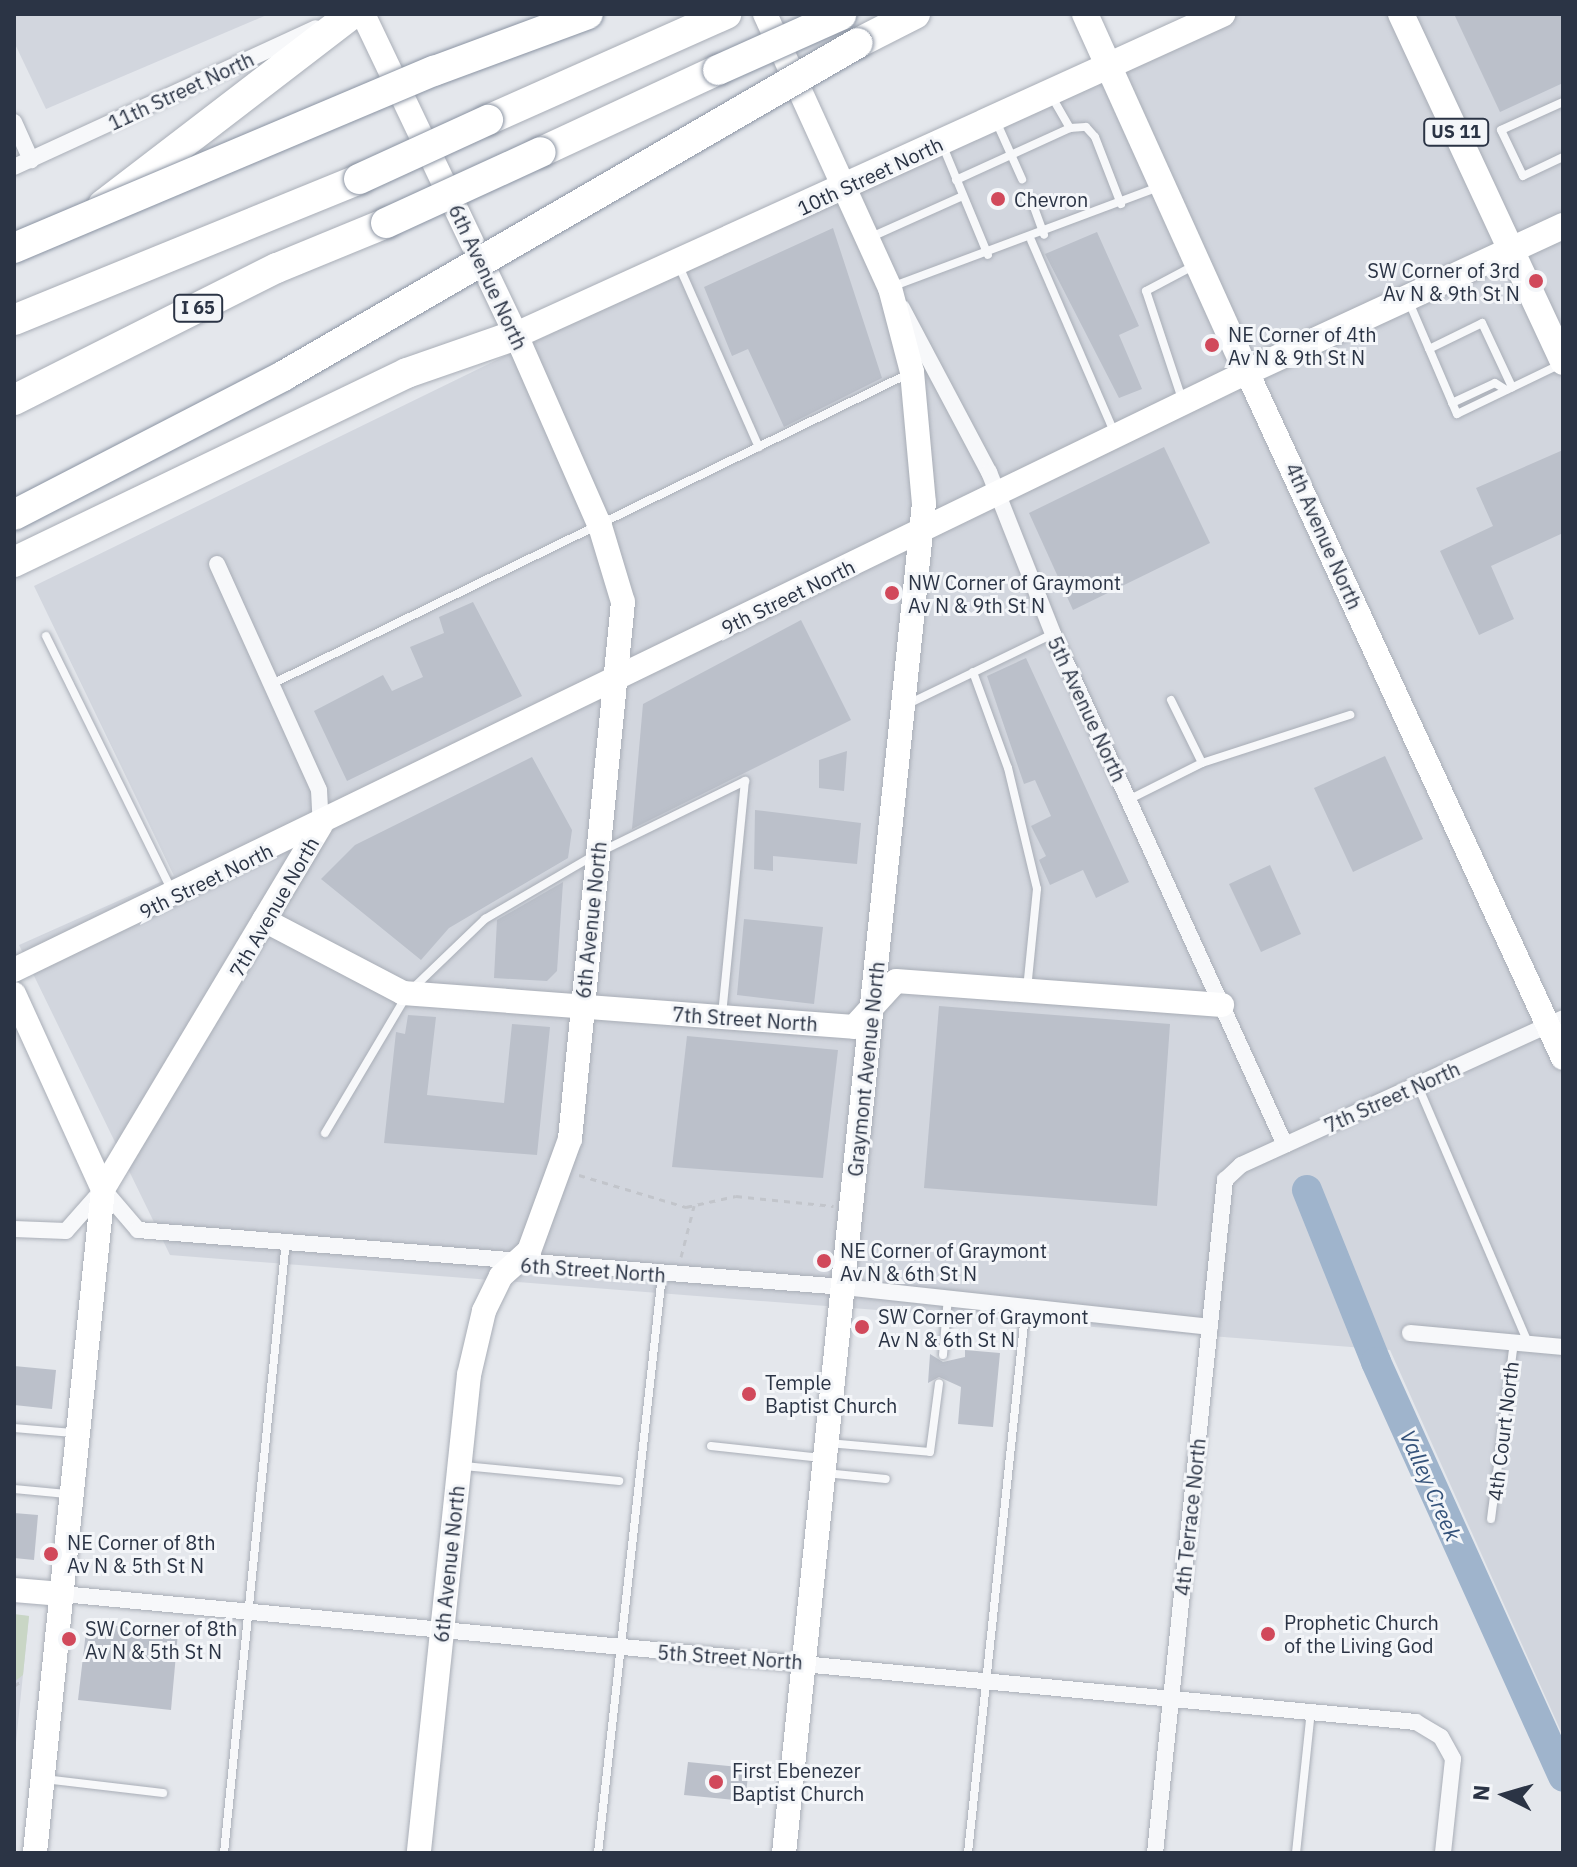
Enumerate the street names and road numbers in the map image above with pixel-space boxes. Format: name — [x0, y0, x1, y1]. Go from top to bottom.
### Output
street label: 11th Street North — [104, 47, 258, 135]
road number: US 11 — [1422, 118, 1490, 146]
street label: 10th Street North — [793, 132, 947, 220]
street label: 6th Avenue North — [444, 200, 532, 354]
road number: I 65 — [172, 294, 224, 322]
street label: 4th Avenue North — [1281, 459, 1367, 613]
street label: 9th Street North — [717, 554, 859, 640]
street label: 5th Avenue North — [1043, 632, 1131, 786]
street label: 7th Avenue North — [224, 833, 324, 981]
street label: 9th Street North — [135, 838, 277, 924]
street label: 6th Avenue North — [571, 840, 611, 1000]
street label: Graymont Avenue North — [843, 960, 889, 1178]
street label: 7th Street North — [671, 1002, 819, 1036]
street label: 7th Street North — [1321, 1056, 1463, 1138]
street label: 6th Street North — [519, 1253, 667, 1287]
street label: 4th Court North — [1483, 1360, 1523, 1502]
street label: 4th Terrace North — [1170, 1437, 1210, 1597]
street label: 6th Avenue North — [429, 1484, 469, 1644]
street label: 5th Street North — [656, 1640, 804, 1674]

